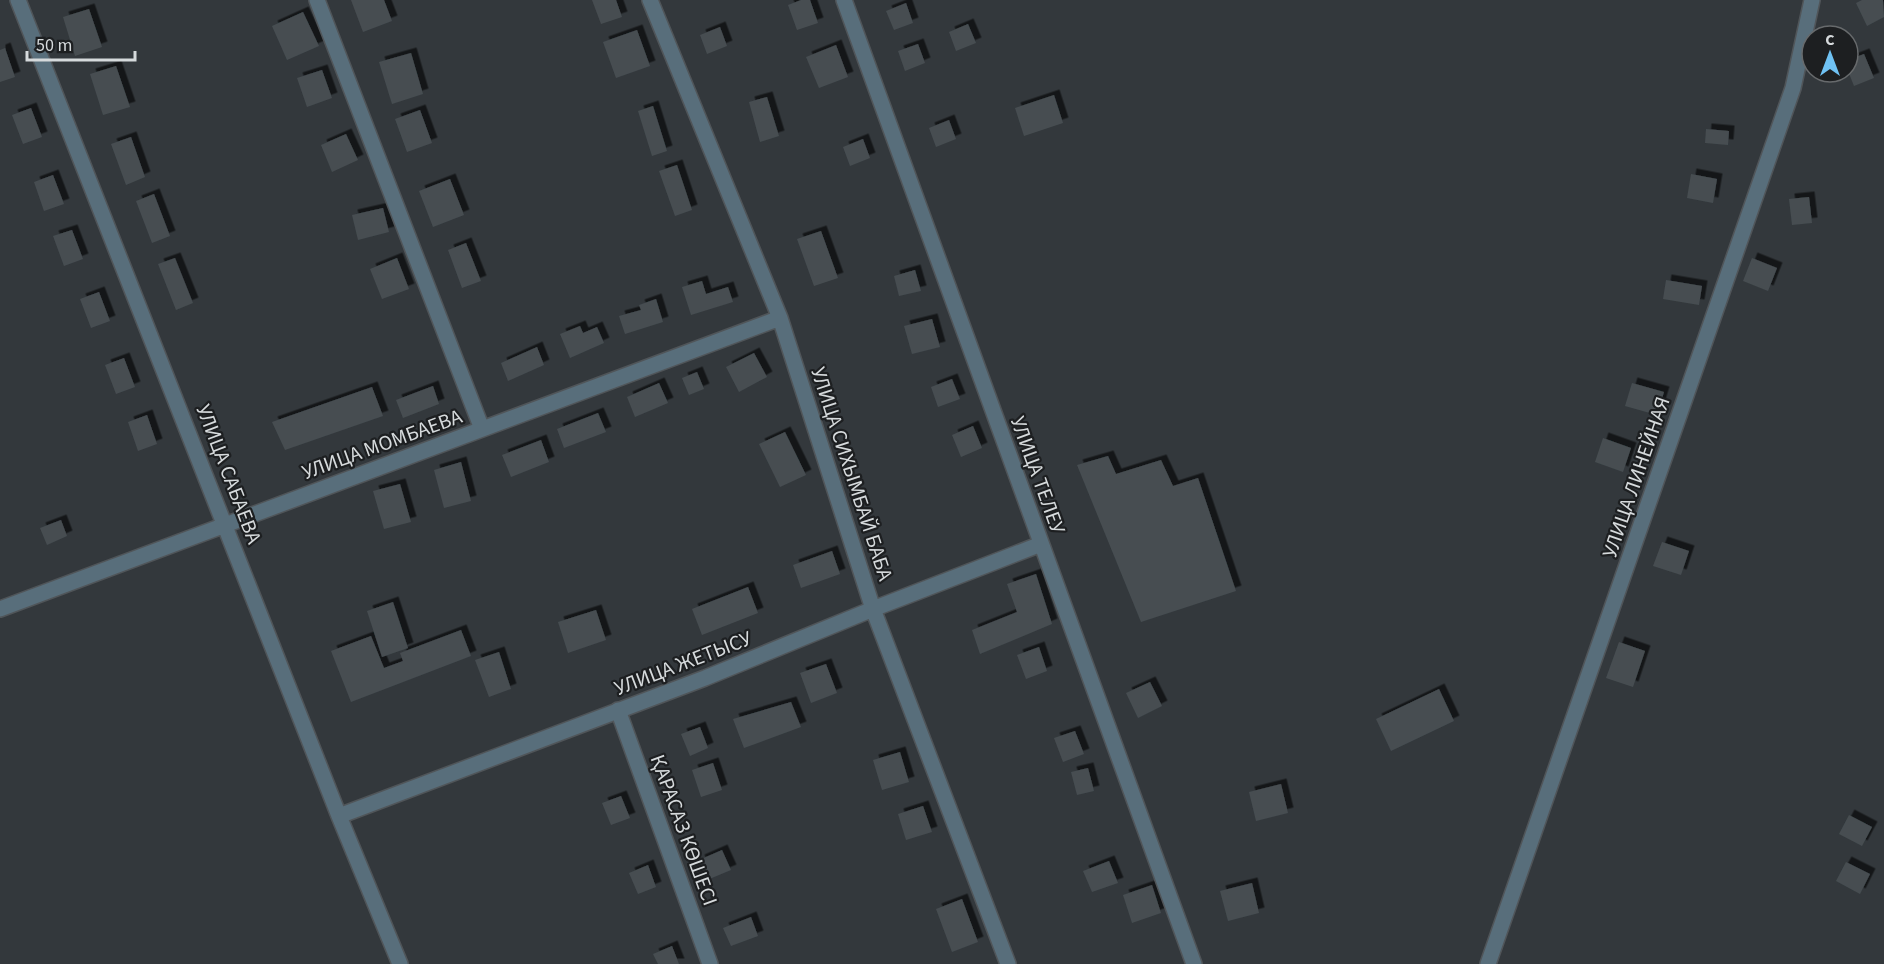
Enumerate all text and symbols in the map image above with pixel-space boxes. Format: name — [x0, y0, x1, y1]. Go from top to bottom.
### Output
scale bar — [27, 24, 135, 62]
north arrow — [1800, 24, 1860, 84]
text: С — [1825, 29, 1835, 51]
text: 50 m — [36, 33, 72, 58]
street label: УЛИЦА СИХЫМБАЙ БАБА — [803, 363, 901, 585]
street label: УЛИЦА ЛИНЕЙНАЯ — [1594, 392, 1678, 562]
street label: УЛИЦА САБАЕВА — [189, 400, 270, 549]
street label: УЛИЦА МОМБАЕВА — [298, 401, 467, 487]
street label: УЛИЦА ТЕЛЕУ — [1003, 412, 1073, 538]
street label: УЛИЦА ЖЕТЫСУ — [610, 623, 756, 703]
street label: ҚАРАСАЗ КӨШЕСІ — [643, 750, 725, 910]

